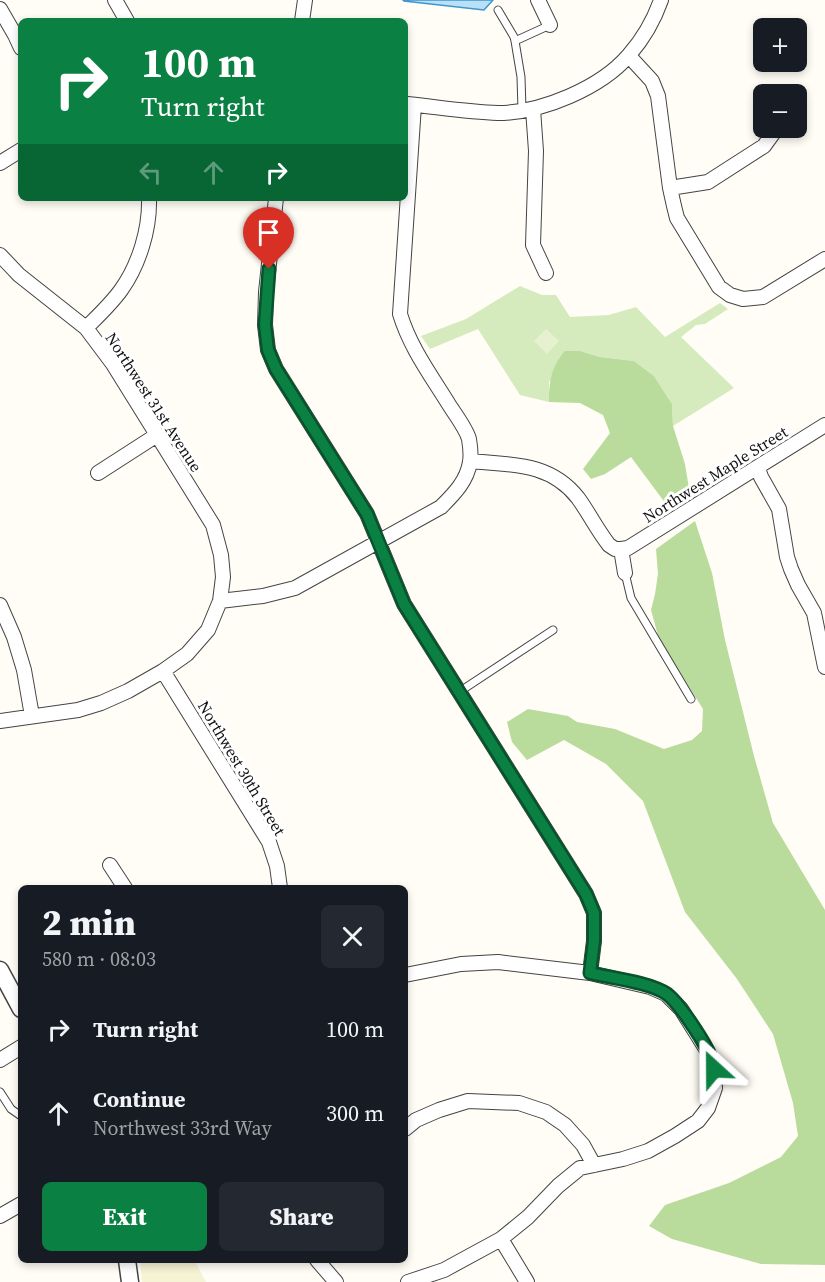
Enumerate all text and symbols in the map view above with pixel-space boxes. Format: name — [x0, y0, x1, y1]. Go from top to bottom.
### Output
map controls — [753, 18, 807, 138]
button: + — [753, 18, 807, 72]
text: 100 m — [141, 33, 256, 91]
icon: right — [42, 42, 120, 120]
button: − — [753, 84, 807, 138]
text: Turn right — [141, 88, 265, 125]
icon: left — [134, 156, 167, 189]
icon: ahead — [197, 156, 230, 189]
icon: right — [260, 156, 293, 189]
pin — [243, 207, 294, 269]
icon: arrive — [252, 216, 285, 249]
street label: Northwest 31st Avenue — [101, 328, 207, 476]
street label: Northwest Maple Street — [638, 420, 792, 528]
street label: Northwest 30th Street — [193, 697, 291, 840]
text: 2 min — [42, 898, 136, 947]
button: close — [321, 905, 384, 968]
text: 580 m · 08:03 — [42, 945, 156, 973]
icon: right — [42, 1013, 75, 1046]
text: Turn right — [93, 1014, 198, 1044]
text: 100 m — [326, 1014, 384, 1044]
position arrow — [682, 1037, 746, 1101]
text: Continue — [93, 1084, 186, 1114]
icon: ahead — [42, 1097, 75, 1130]
text: 300 m — [326, 1098, 384, 1128]
text: Northwest 33rd Way — [93, 1114, 272, 1142]
button: Exit — [42, 1182, 207, 1251]
button: Share — [219, 1182, 384, 1251]

